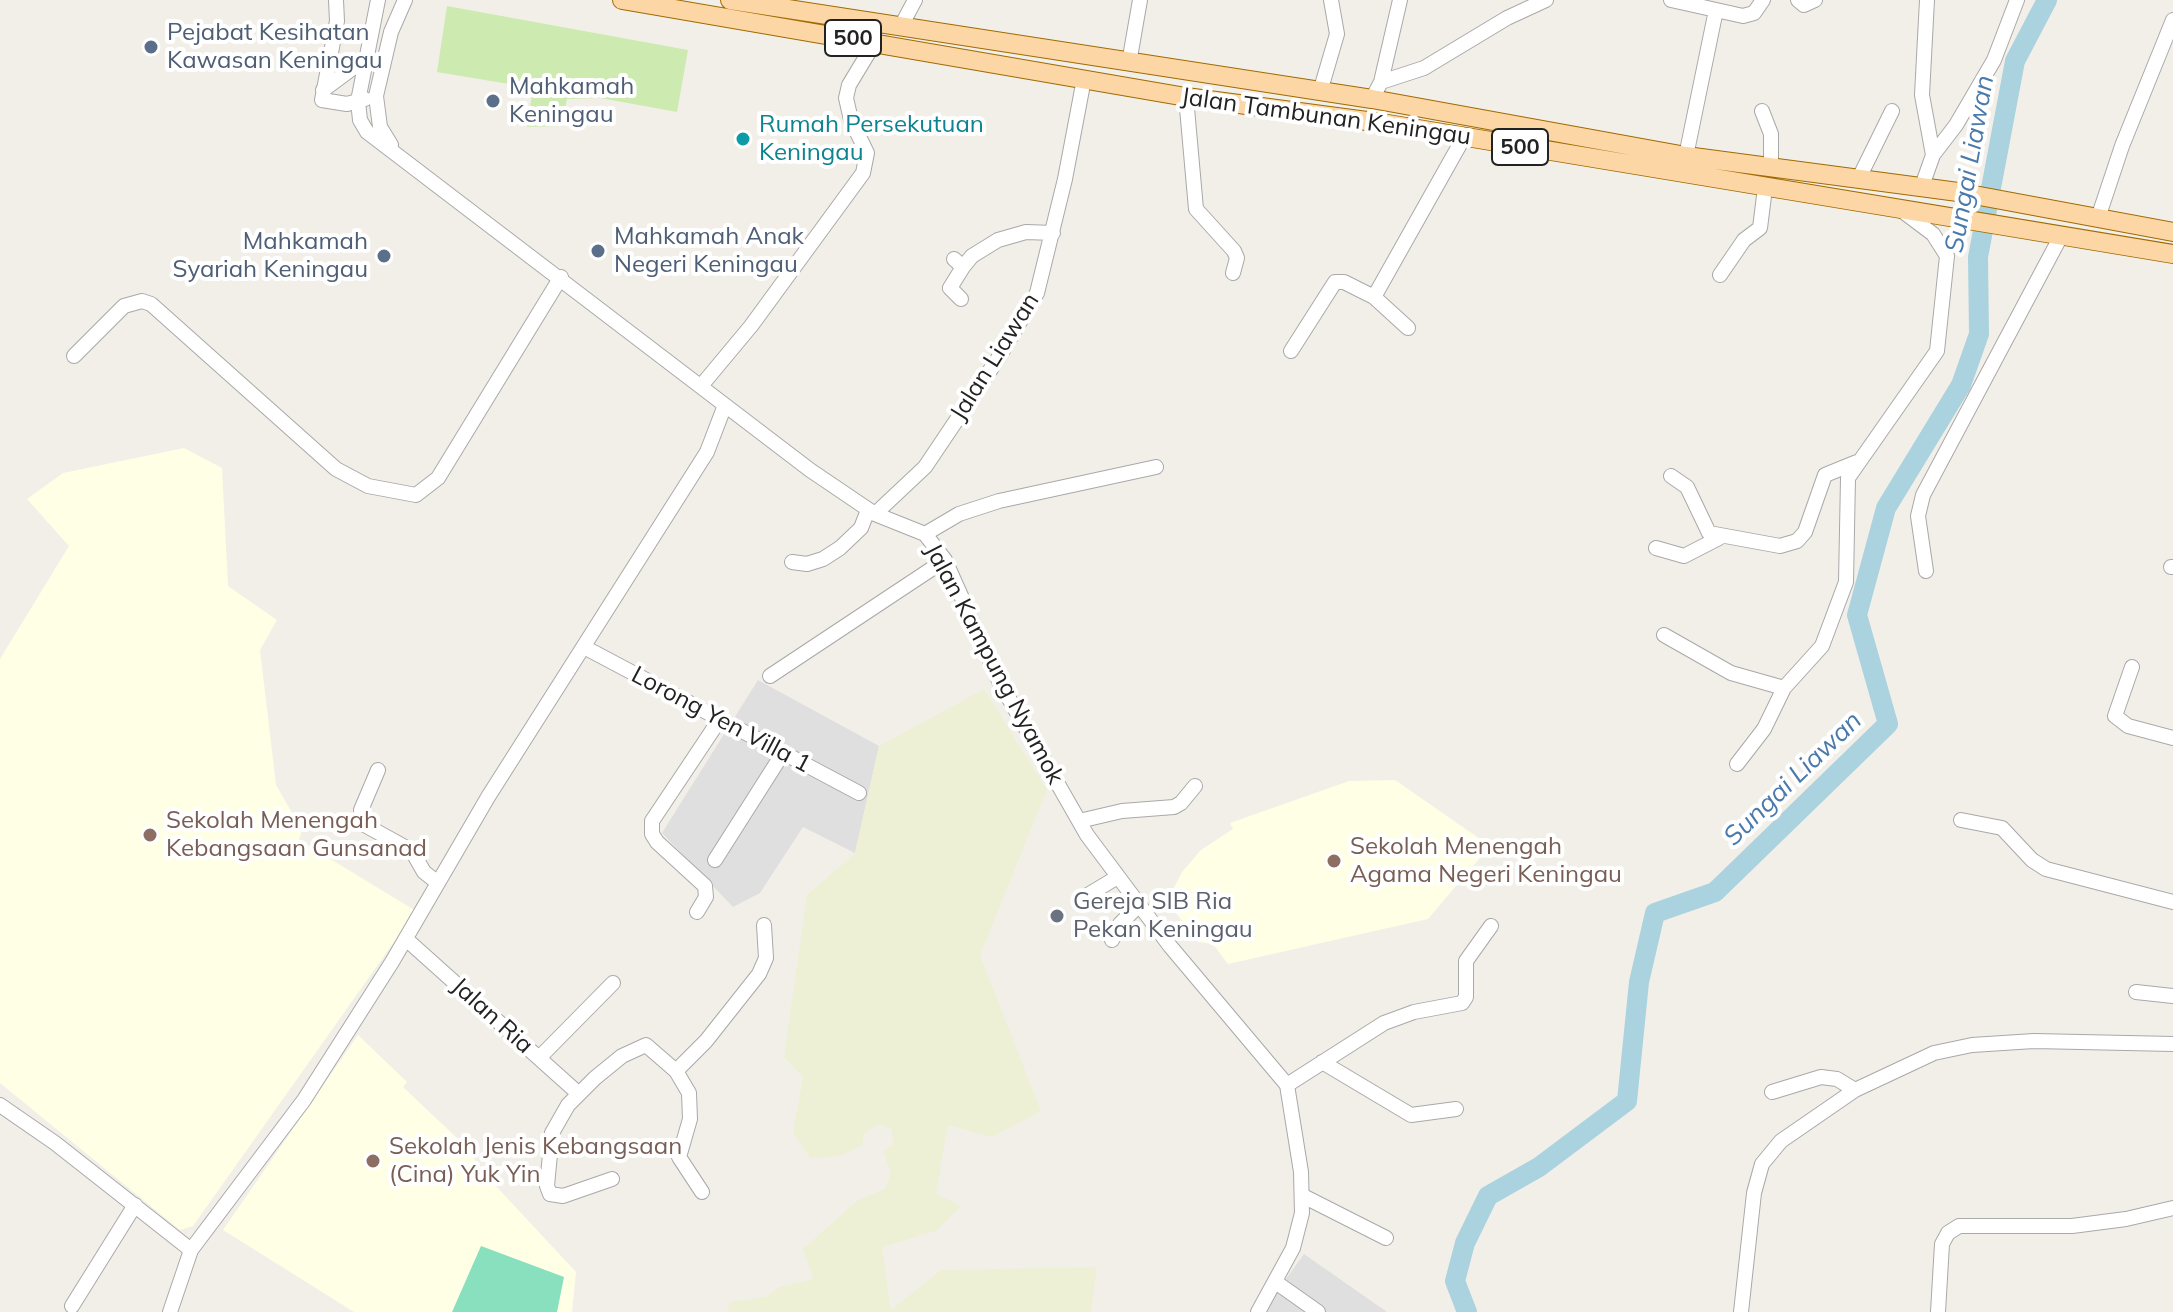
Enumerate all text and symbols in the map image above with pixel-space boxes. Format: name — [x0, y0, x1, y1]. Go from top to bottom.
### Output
place label: Pejabat Kesihatan Kawasan Keningau — [167, 19, 383, 75]
road number: 500 — [825, 20, 881, 56]
marker: Pejabat Kesihatan Kawasan Keningau — [142, 38, 160, 56]
place label: Mahkamah Keningau — [509, 73, 634, 129]
water label: Sungai Liawan — [1939, 73, 2001, 255]
street label: Jalan Tambunan Keningau — [1179, 82, 1473, 152]
marker: Mahkamah Keningau — [484, 92, 502, 110]
place label: Rumah Persekutuan Keningau — [759, 111, 984, 167]
road number: 500 — [1492, 129, 1548, 165]
marker: Rumah Persekutuan Keningau — [734, 130, 752, 148]
place label: Mahkamah Anak Negeri Keningau — [614, 223, 804, 279]
place label: Mahkamah Syariah Keningau — [173, 228, 368, 284]
marker: Mahkamah Anak Negeri Keningau — [589, 242, 607, 260]
marker: Mahkamah Syariah Keningau — [375, 247, 393, 265]
street label: Jalan Liawan — [944, 288, 1046, 426]
street label: Jalan Kampung Nyamok — [918, 539, 1070, 789]
street label: Lorong Yen Villa 1 — [627, 661, 815, 779]
water label: Sungai Liawan — [1718, 705, 1868, 853]
place label: Sekolah Menengah Kebangsaan Gunsanad — [166, 807, 427, 863]
marker: Sekolah Menengah Kebangsaan Gunsanad — [141, 826, 159, 844]
place label: Sekolah Menengah Agama Negeri Keningau — [1350, 833, 1622, 889]
marker: Sekolah Menengah Agama Negeri Keningau — [1325, 852, 1343, 870]
place label: Gereja SIB Ria Pekan Keningau — [1073, 888, 1253, 944]
marker: Gereja SIB Ria Pekan Keningau — [1048, 907, 1066, 925]
street label: Jalan Ria — [445, 972, 539, 1060]
place label: Sekolah Jenis Kebangsaan (Cina) Yuk Yin — [389, 1133, 682, 1189]
marker: Sekolah Jenis Kebangsaan (Cina) Yuk Yin — [364, 1152, 382, 1170]

